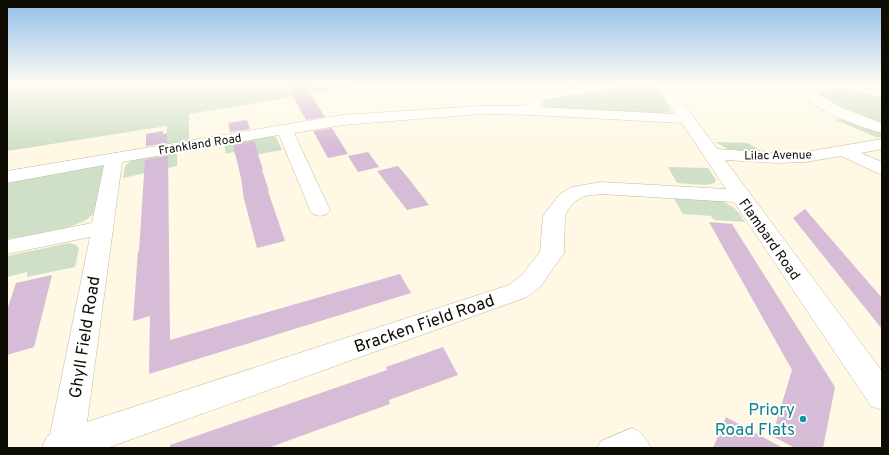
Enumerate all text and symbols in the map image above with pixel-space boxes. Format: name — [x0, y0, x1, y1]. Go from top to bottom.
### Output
street label: Frankland Road — [158, 131, 243, 159]
street label: Lilac Avenue — [744, 147, 812, 165]
street label: Flambard Road — [735, 196, 803, 284]
street label: Ghyll Field Road — [65, 275, 107, 400]
street label: Bracken Field Road — [352, 291, 498, 359]
place label: Priory Road Flats — [715, 400, 795, 442]
marker: Priory Road Flats — [798, 414, 808, 424]

